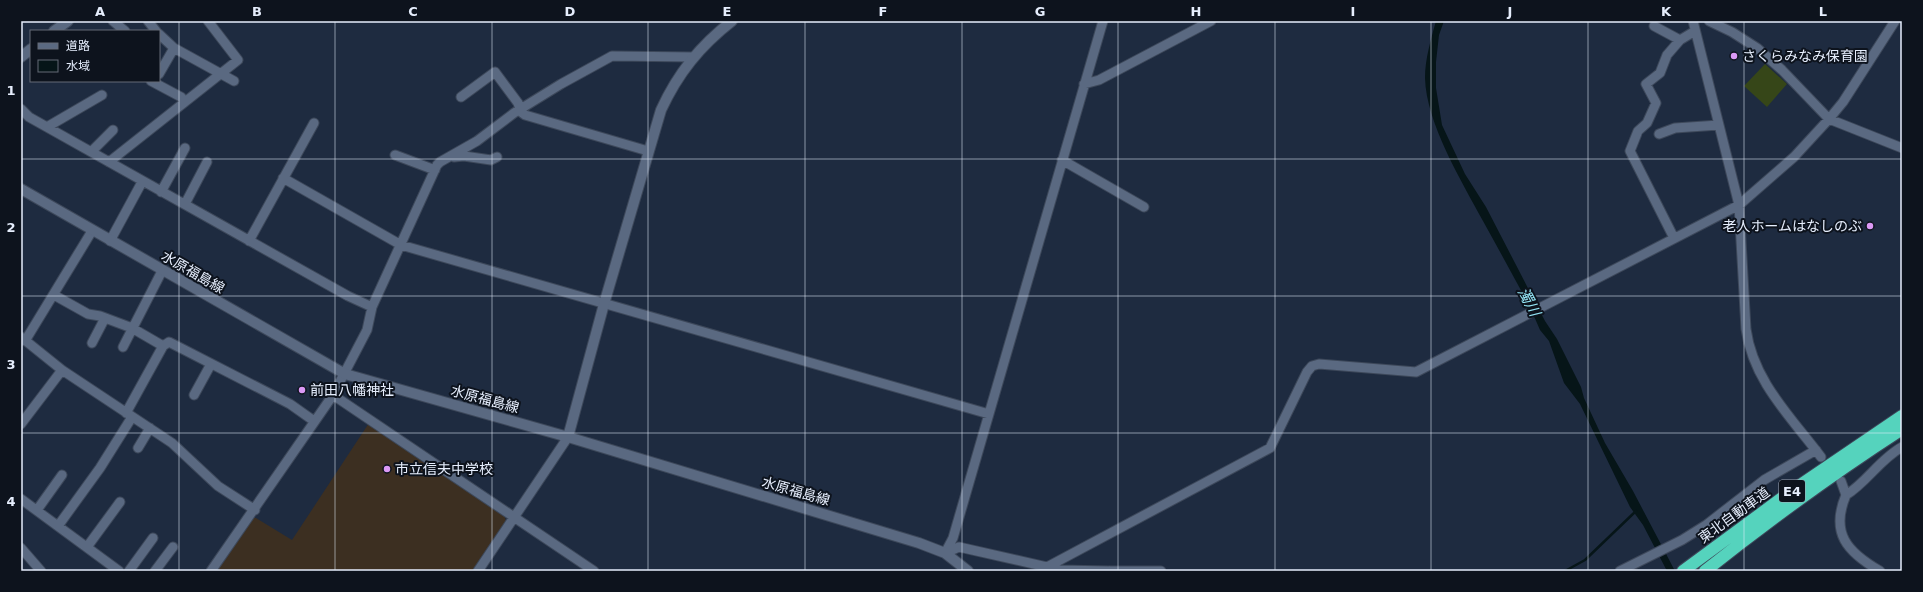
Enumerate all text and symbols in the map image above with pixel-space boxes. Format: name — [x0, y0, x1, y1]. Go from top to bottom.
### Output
text: A — [95, 4, 105, 19]
text: B — [252, 4, 262, 19]
text: C — [408, 4, 418, 19]
text: D — [565, 4, 576, 19]
text: E — [723, 4, 731, 19]
text: F — [879, 4, 887, 19]
text: G — [1035, 4, 1045, 19]
text: H — [1191, 4, 1201, 19]
text: I — [1351, 4, 1355, 19]
text: J — [1507, 4, 1512, 19]
text: K — [1661, 4, 1672, 19]
text: L — [1819, 4, 1827, 19]
legend — [30, 30, 160, 82]
text: 道路 — [66, 39, 90, 53]
place label: さくらみなみ保育園 — [1742, 48, 1868, 64]
marker: さくらみなみ保育園 — [1729, 51, 1739, 61]
text: 水域 — [66, 59, 90, 73]
text: 1 — [6, 83, 16, 98]
place label: 老人ホームはなしのぶ — [1722, 218, 1862, 234]
text: 2 — [6, 220, 16, 235]
marker: 老人ホームはなしのぶ — [1865, 221, 1875, 231]
street label: 水原福島線 — [159, 248, 227, 296]
water label: 濁川 — [1514, 285, 1545, 321]
text: 3 — [6, 357, 16, 372]
place label: 前田八幡神社 — [310, 382, 394, 398]
street label: 水原福島線 — [449, 382, 521, 416]
marker: 前田八幡神社 — [297, 385, 307, 395]
place label: 市立信夫中学校 — [395, 461, 493, 477]
marker: 市立信夫中学校 — [382, 464, 392, 474]
street label: 水原福島線 — [760, 474, 832, 508]
road number: E4 — [1779, 480, 1805, 502]
street label: 東北自動車道 — [1695, 484, 1773, 546]
text: 4 — [6, 494, 16, 509]

